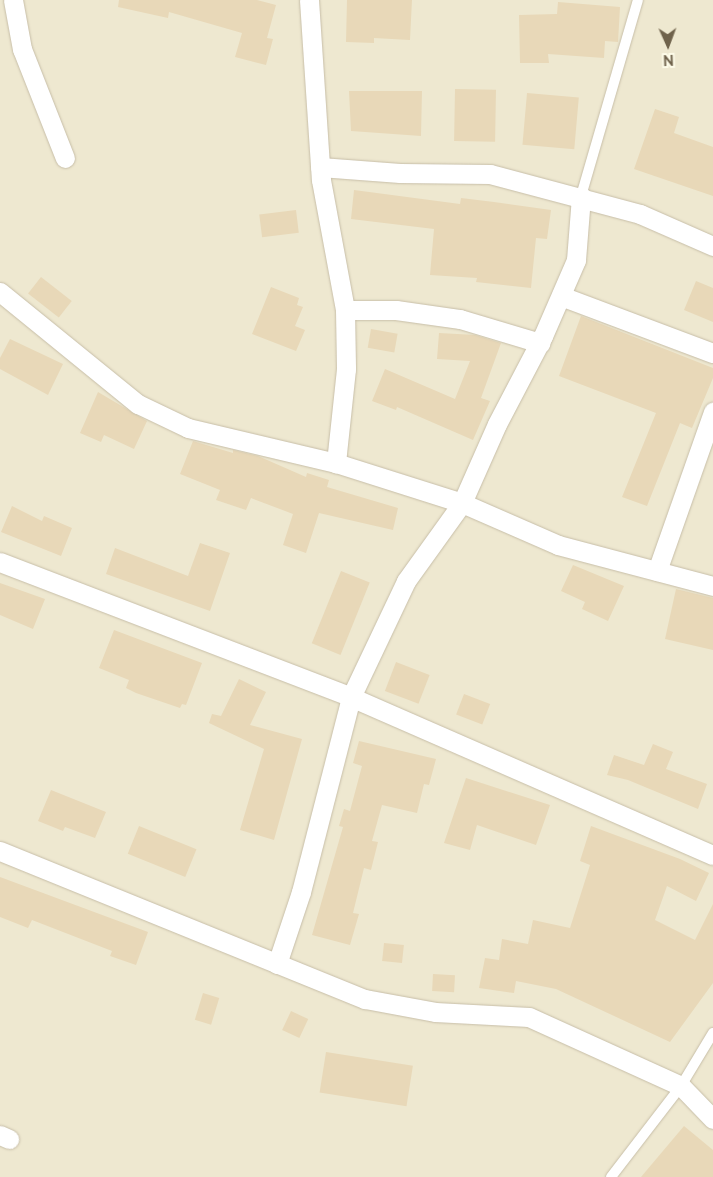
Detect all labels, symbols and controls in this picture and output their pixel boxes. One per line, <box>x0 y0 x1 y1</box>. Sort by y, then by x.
north arrow <box>643 20 693 70</box>
text: N <box>663 52 674 68</box>

